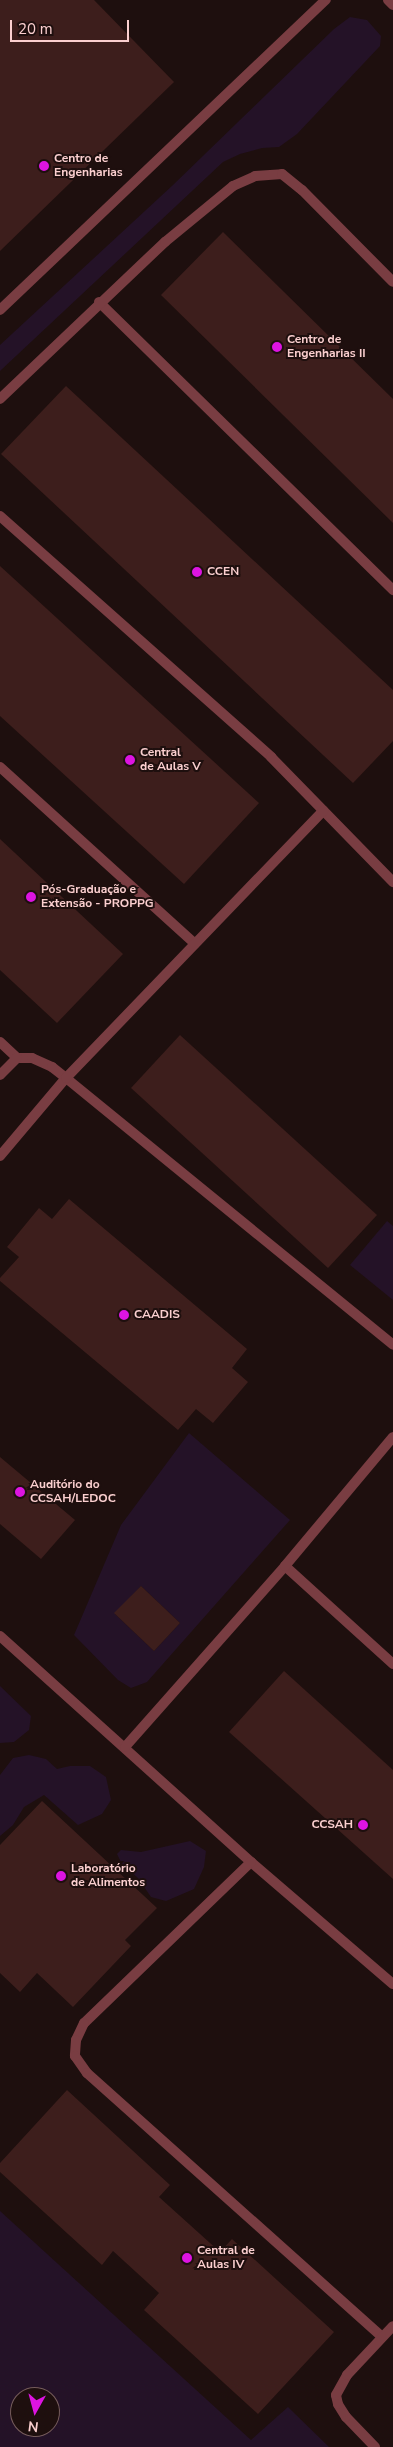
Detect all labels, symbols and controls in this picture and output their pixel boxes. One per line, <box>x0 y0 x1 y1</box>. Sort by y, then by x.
scale bar <box>12 10 131 42</box>
text: 20 m <box>18 19 53 39</box>
place label: Centro de Engenharias <box>54 152 123 180</box>
marker: Centro de Engenharias <box>38 160 50 172</box>
place label: Centro de Engenharias II <box>287 333 366 361</box>
marker: Centro de Engenharias II <box>271 341 283 353</box>
place label: CCEN <box>207 565 239 579</box>
marker: CCEN <box>191 566 203 578</box>
place label: Central de Aulas V <box>140 746 201 774</box>
marker: Central de Aulas V <box>124 754 136 766</box>
place label: Pós-Graduação e Extensão - PROPPG <box>41 883 154 911</box>
marker: Pós-Graduação e Extensão - PROPPG <box>25 891 37 903</box>
place label: CAADIS <box>134 1308 180 1322</box>
marker: CAADIS <box>118 1309 130 1321</box>
place label: Auditório do CCSAH/LEDOC <box>30 1478 116 1506</box>
marker: Auditório do CCSAH/LEDOC <box>14 1486 26 1498</box>
place label: CCSAH <box>311 1818 353 1832</box>
marker: CCSAH <box>357 1819 369 1831</box>
place label: Laboratório de Alimentos <box>71 1862 145 1890</box>
marker: Laboratório de Alimentos <box>55 1870 67 1882</box>
place label: Central de Aulas IV <box>197 2244 255 2272</box>
marker: Central de Aulas IV <box>181 2252 193 2264</box>
north arrow <box>10 2387 60 2437</box>
text: N <box>27 2416 40 2436</box>

